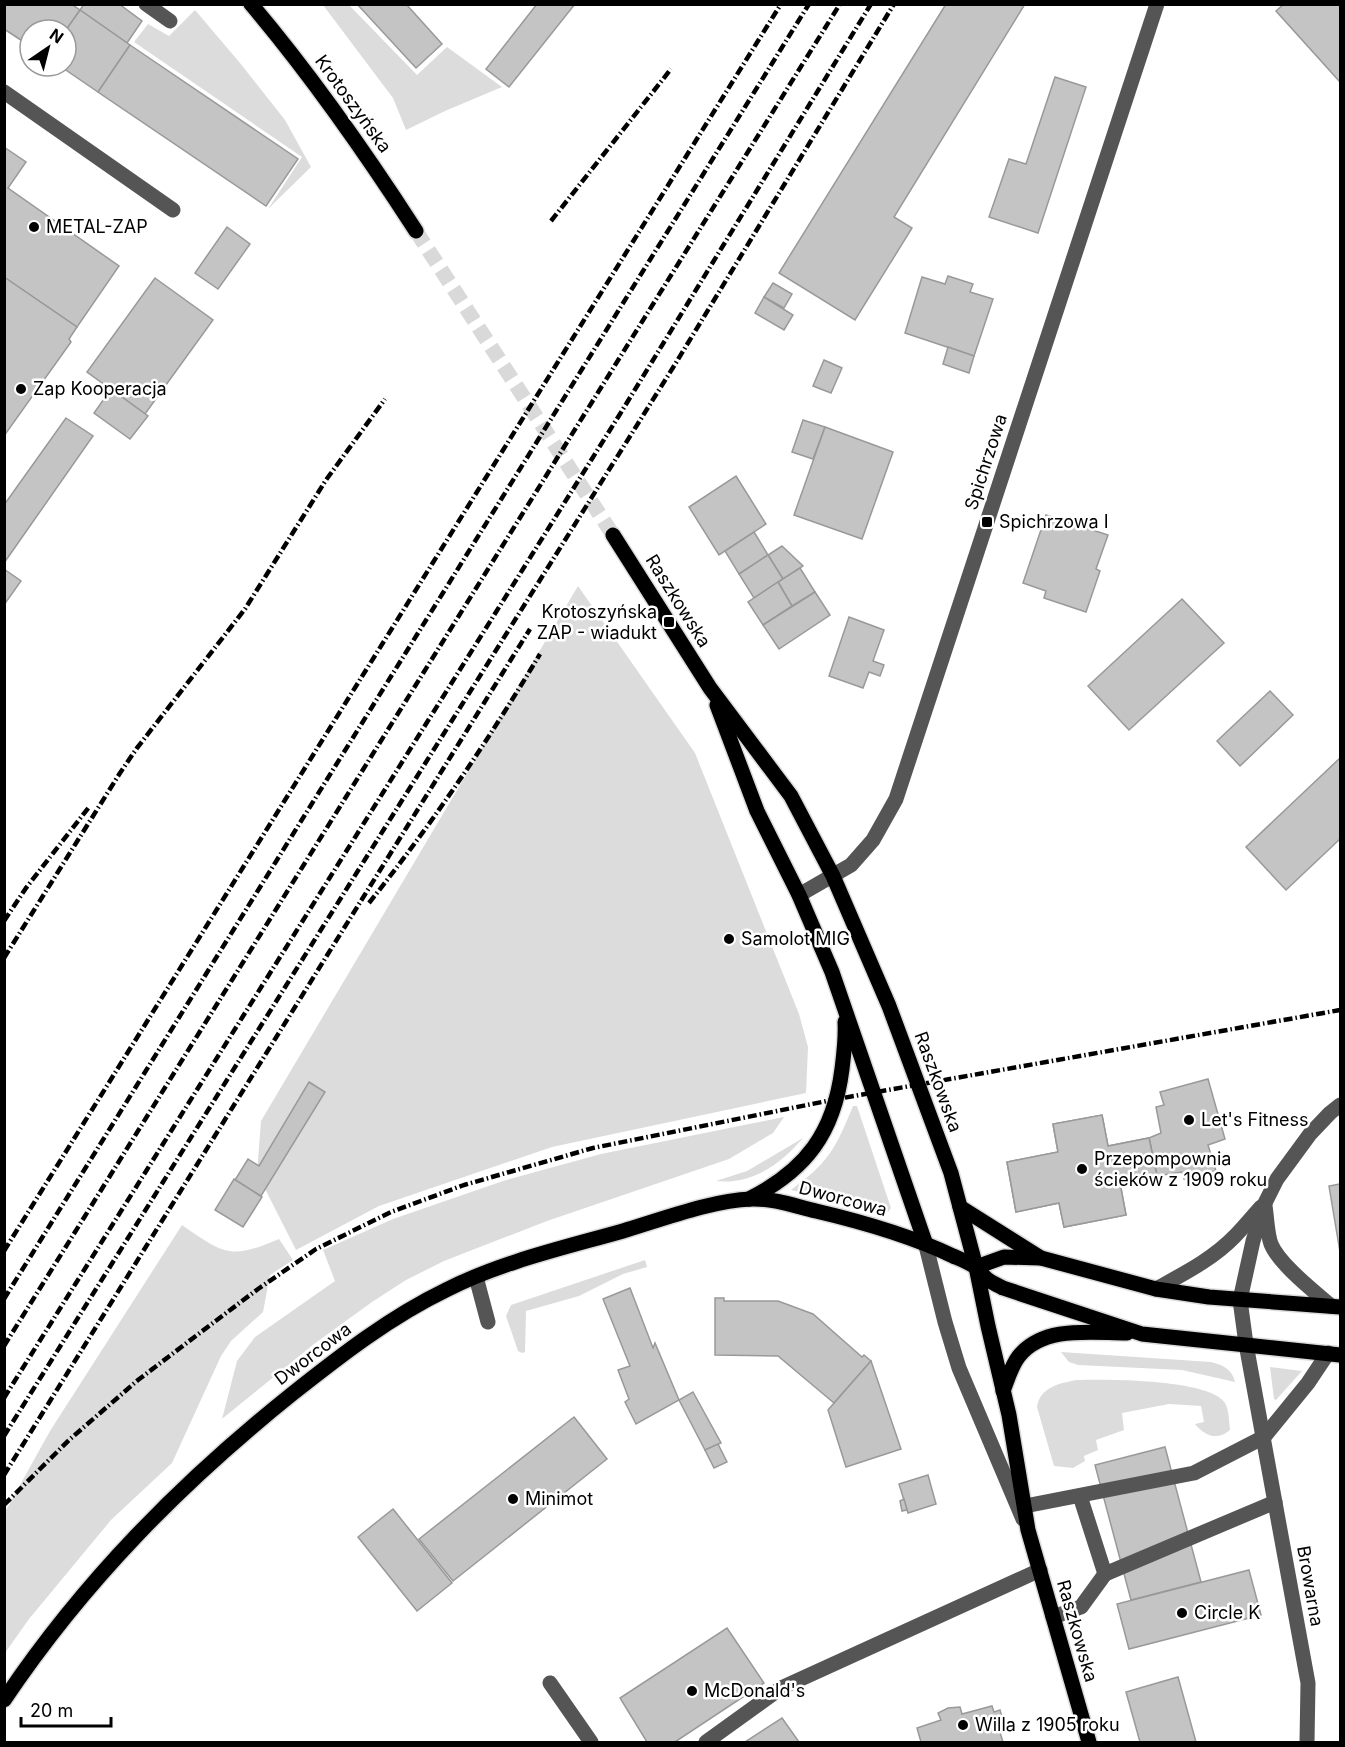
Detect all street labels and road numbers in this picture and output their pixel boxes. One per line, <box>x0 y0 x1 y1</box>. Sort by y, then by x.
street label: Krotoszyńska <box>311 51 396 157</box>
street label: Spichrzowa <box>960 411 1011 512</box>
street label: Raszkowska <box>642 551 715 651</box>
street label: Raszkowska <box>911 1029 966 1135</box>
street label: Dworcowa <box>797 1177 889 1220</box>
street label: Dworcowa <box>270 1318 355 1389</box>
street label: Browarna <box>1293 1544 1328 1628</box>
street label: Raszkowska <box>1053 1577 1102 1684</box>

